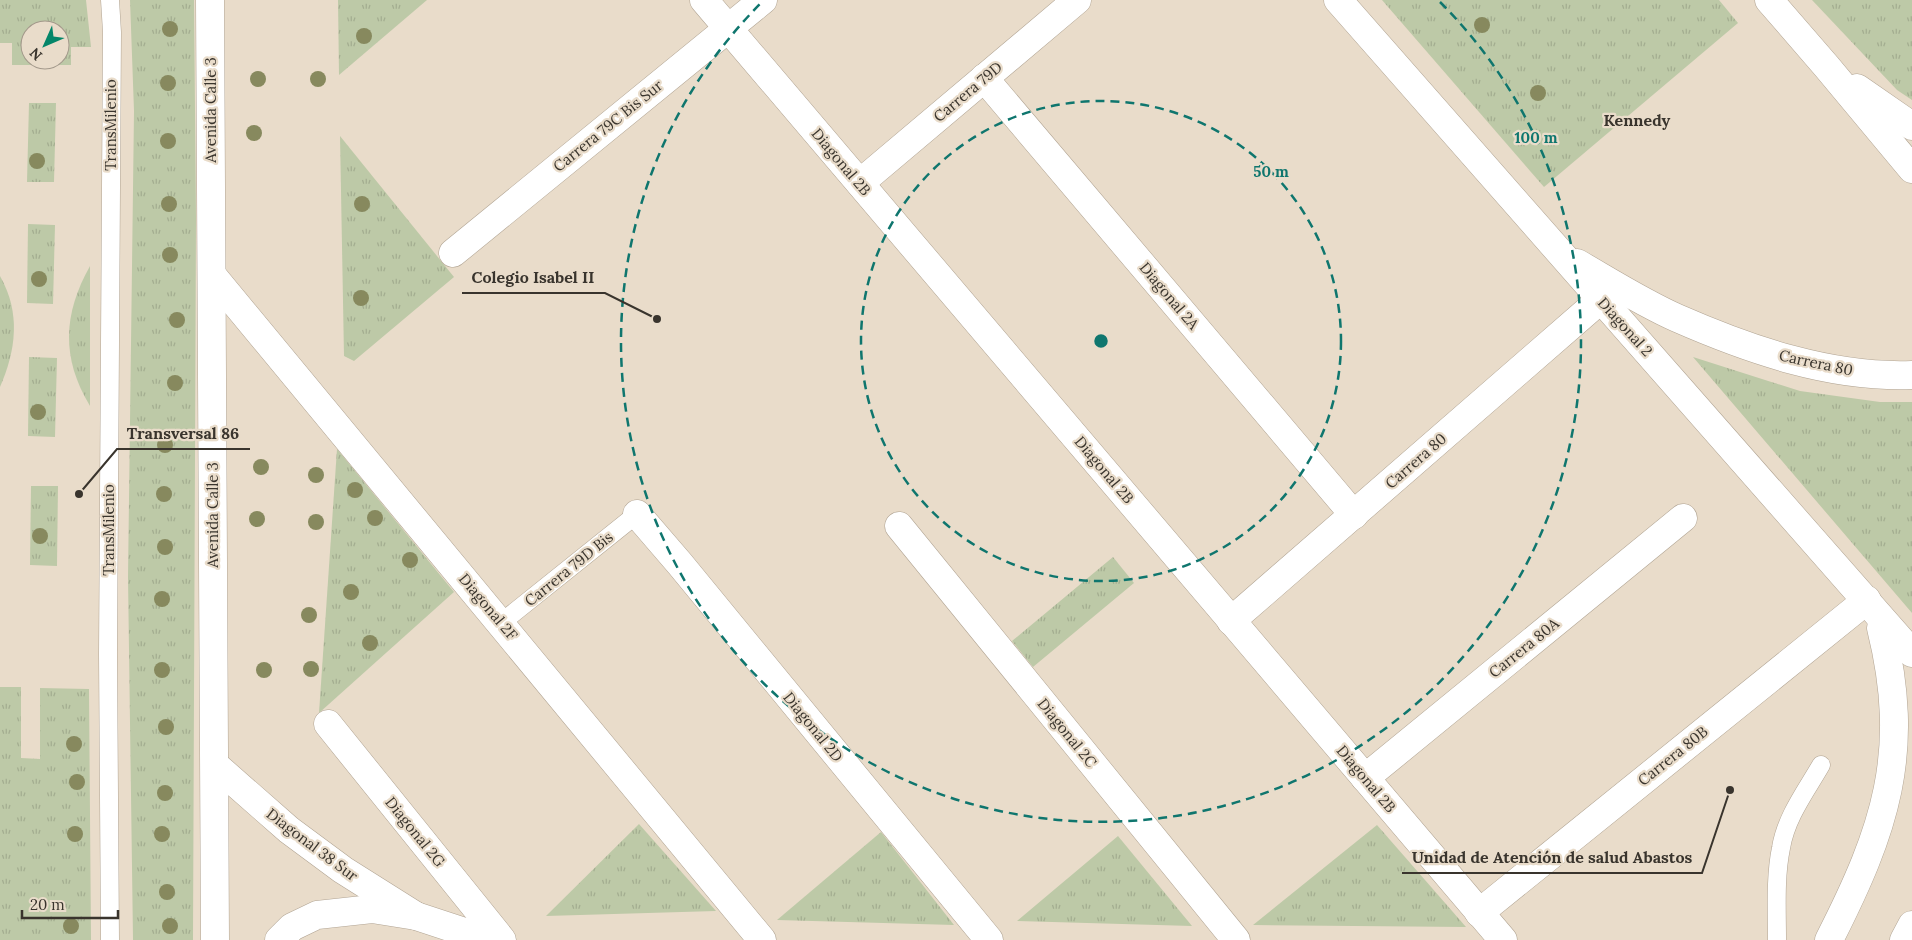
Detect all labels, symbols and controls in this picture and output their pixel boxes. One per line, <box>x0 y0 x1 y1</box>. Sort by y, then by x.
north arrow <box>20 20 70 70</box>
text: N <box>25 44 46 64</box>
street label: Avenida Calle 3 <box>201 57 220 164</box>
street label: Carrera 79D <box>929 57 1006 126</box>
street label: Carrera 79C Bis Sur <box>549 75 667 176</box>
street label: TransMilenio <box>101 79 120 171</box>
district label: Kennedy <box>1604 110 1671 130</box>
street label: Diagonal 2B <box>808 124 875 199</box>
text: 100 m <box>1515 128 1558 147</box>
text: 50 m <box>1253 162 1289 181</box>
street label: Diagonal 2A <box>1136 258 1204 334</box>
callout: Colegio Isabel II <box>462 262 605 293</box>
text: Colegio Isabel II <box>472 267 594 287</box>
street label: Diagonal 2 <box>1594 293 1657 360</box>
centre of rings <box>1092 332 1110 350</box>
street label: Carrera 80 <box>1777 345 1855 380</box>
callout: Transversal 86 <box>117 418 250 449</box>
text: Transversal 86 <box>127 423 239 443</box>
street label: Carrera 80 <box>1381 429 1450 492</box>
street label: Diagonal 2B <box>1071 432 1138 507</box>
street label: Avenida Calle 3 <box>203 462 222 569</box>
street label: TransMilenio <box>99 484 118 576</box>
street label: Carrera 79D Bis <box>521 527 617 610</box>
street label: Diagonal 2F <box>455 569 522 644</box>
street label: Carrera 80A <box>1485 613 1563 682</box>
street label: Diagonal 2D <box>780 688 847 765</box>
street label: Diagonal 2C <box>1034 694 1101 772</box>
street label: Carrera 80B <box>1634 722 1711 790</box>
street label: Diagonal 2B <box>1333 741 1400 816</box>
street label: Diagonal 2G <box>381 793 450 871</box>
street label: Diagonal 38 Sur <box>263 804 362 885</box>
callout: Unidad de Atención de salud Abastos <box>1402 842 1702 873</box>
text: Unidad de Atención de salud Abastos <box>1412 847 1692 867</box>
scale bar <box>22 888 119 920</box>
text: 20 m <box>30 895 65 914</box>

